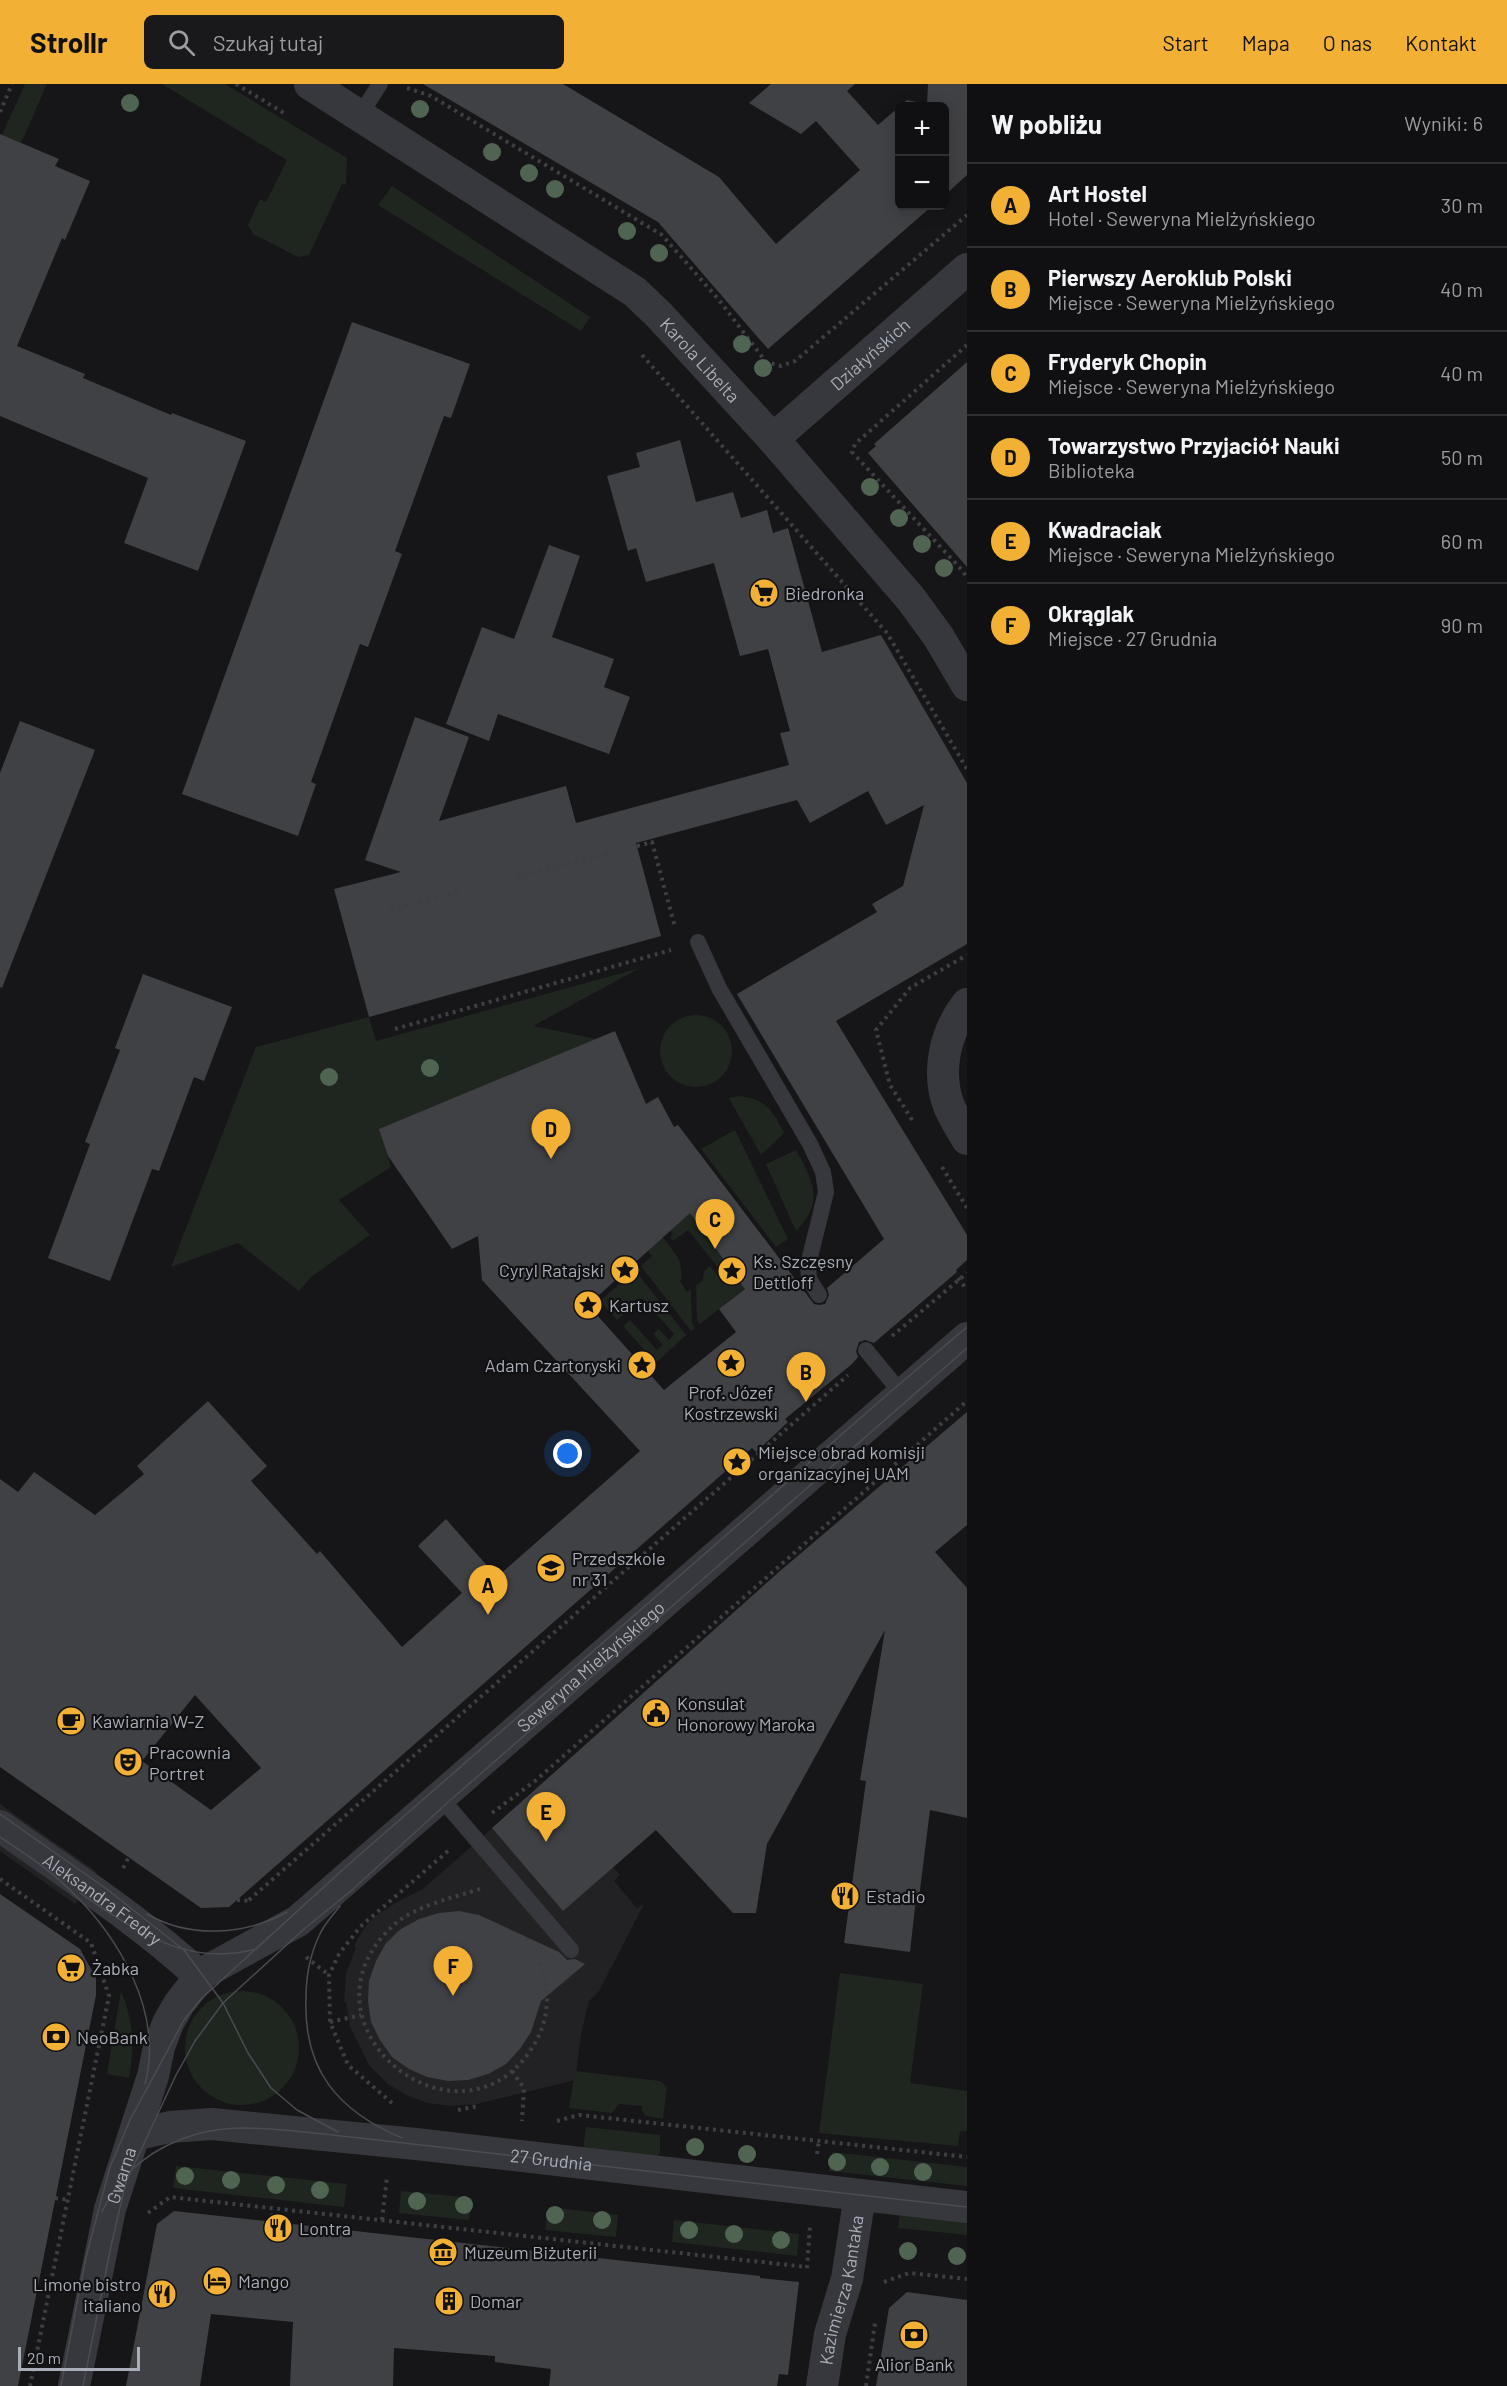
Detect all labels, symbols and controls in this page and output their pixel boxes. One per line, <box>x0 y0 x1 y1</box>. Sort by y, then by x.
search box <box>144 15 564 69</box>
text: Strollr <box>30 25 108 59</box>
icon: search <box>165 26 198 59</box>
text: Szukaj tutaj <box>213 29 323 55</box>
text: Start <box>1162 30 1209 55</box>
text: Mapa <box>1242 30 1290 55</box>
text: O nas <box>1323 30 1372 55</box>
text: Kontakt <box>1405 30 1477 55</box>
map controls <box>895 102 949 210</box>
button: + <box>895 102 949 156</box>
text: W pobliżu <box>991 108 1102 139</box>
text: Wyniki: 6 <box>1404 111 1483 135</box>
button: − <box>895 156 949 210</box>
text: Art Hostel <box>1048 180 1147 206</box>
text: A <box>1004 193 1017 217</box>
text: 30 m <box>1441 193 1483 217</box>
text: Hotel · Seweryna Mielżyńskiego <box>1048 206 1316 230</box>
text: Pierwszy Aeroklub Polski <box>1048 264 1292 290</box>
text: B <box>1004 277 1017 301</box>
text: 40 m <box>1440 277 1483 301</box>
text: Miejsce · Seweryna Mielżyńskiego <box>1048 290 1335 314</box>
street label: Karola Libelta <box>656 313 745 407</box>
street label: Działyńskich <box>826 313 914 395</box>
text: Fryderyk Chopin <box>1048 348 1207 374</box>
text: C <box>1004 361 1017 385</box>
text: 40 m <box>1440 361 1483 385</box>
text: Miejsce · Seweryna Mielżyńskiego <box>1048 374 1335 398</box>
text: Towarzystwo Przyjaciół Nauki <box>1048 432 1340 458</box>
text: D <box>1004 445 1017 469</box>
text: 50 m <box>1441 445 1483 469</box>
text: Biblioteka <box>1048 458 1135 482</box>
text: Kwadraciak <box>1048 516 1162 542</box>
text: E <box>1005 529 1016 553</box>
text: 60 m <box>1441 529 1483 553</box>
text: Miejsce · Seweryna Mielżyńskiego <box>1048 542 1335 566</box>
supermarket icon: Biedronka <box>748 577 780 609</box>
place label: Biedronka <box>785 582 864 604</box>
text: Okrąglak <box>1048 600 1134 626</box>
text: F <box>1005 613 1016 637</box>
text: 90 m <box>1441 613 1483 637</box>
text: Miejsce · 27 Grudnia <box>1048 626 1217 650</box>
pin: D <box>532 1110 570 1159</box>
pin: C <box>696 1200 734 1249</box>
place label: Ks. Szczęsny Dettloff <box>753 1250 853 1293</box>
place icon: Cyryl Ratajski <box>609 1254 641 1286</box>
place icon: Ks. Szczęsny Dettloff <box>716 1255 748 1287</box>
place label: Cyryl Ratajski <box>499 1259 604 1281</box>
place icon: Kartusz <box>572 1289 604 1321</box>
place label: Kartusz <box>609 1294 669 1316</box>
place icon: Prof. Józef Kostrzewski <box>715 1347 747 1379</box>
place icon: Adam Czartoryski <box>626 1349 658 1381</box>
pin: B <box>786 1352 826 1402</box>
place label: Adam Czartoryski <box>485 1354 621 1376</box>
place label: Prof. Józef Kostrzewski <box>684 1381 778 1424</box>
your location <box>553 1439 582 1468</box>
place label: Miejsce obrad komisji organizacyjnej UAM <box>758 1441 925 1484</box>
place icon: Miejsce obrad komisji organizacyjnej UAM <box>721 1446 753 1478</box>
place label: Przedszkole nr 31 <box>572 1547 666 1590</box>
school or university icon: Przedszkole nr 31 <box>535 1552 567 1584</box>
pin: A <box>468 1566 508 1615</box>
street label: Seweryna Mielżyńskiego <box>512 1596 669 1736</box>
place label: Konsulat Honorowy Maroka <box>677 1692 815 1735</box>
public building icon: Konsulat Honorowy Maroka <box>640 1697 672 1729</box>
cafe icon: Kawiarnia W-Z <box>55 1705 87 1737</box>
place label: Kawiarnia W-Z <box>92 1710 204 1732</box>
place label: Pracownia Portret <box>149 1741 231 1784</box>
theatre icon: Pracownia Portret <box>112 1746 144 1778</box>
pin: E <box>526 1792 566 1842</box>
street label: Aleksandra Fredry <box>39 1849 166 1950</box>
restaurant icon: Estadio <box>829 1880 861 1912</box>
place label: Estadio <box>866 1885 926 1907</box>
pin: F <box>434 1946 472 1996</box>
supermarket icon: Żabka <box>55 1952 87 1984</box>
place label: Żabka <box>92 1957 139 1979</box>
bank icon: NeoBank <box>40 2021 72 2053</box>
place label: NeoBank <box>77 2026 148 2048</box>
street label: Gwarna <box>101 2144 140 2207</box>
street label: 27 Grudnia <box>509 2144 593 2175</box>
restaurant icon: Lontra <box>262 2212 294 2244</box>
street label: Kazimierza Kantaka <box>814 2214 868 2366</box>
place label: Lontra <box>299 2217 351 2239</box>
museum icon: Muzeum Biżuterii <box>427 2236 459 2268</box>
place label: Muzeum Biżuterii <box>464 2241 597 2263</box>
hotel icon: Mango <box>201 2265 233 2297</box>
place label: Mango <box>238 2270 289 2292</box>
place label: Limone bistro italiano <box>33 2273 141 2316</box>
restaurant icon: Limone bistro italiano <box>146 2278 178 2310</box>
building icon: Domar <box>433 2285 465 2317</box>
place label: Domar <box>470 2290 522 2312</box>
bank icon: Alior Bank <box>898 2319 930 2351</box>
scale bar <box>18 2344 140 2372</box>
text: 20 m <box>27 2348 61 2367</box>
place label: Alior Bank <box>875 2353 953 2375</box>

